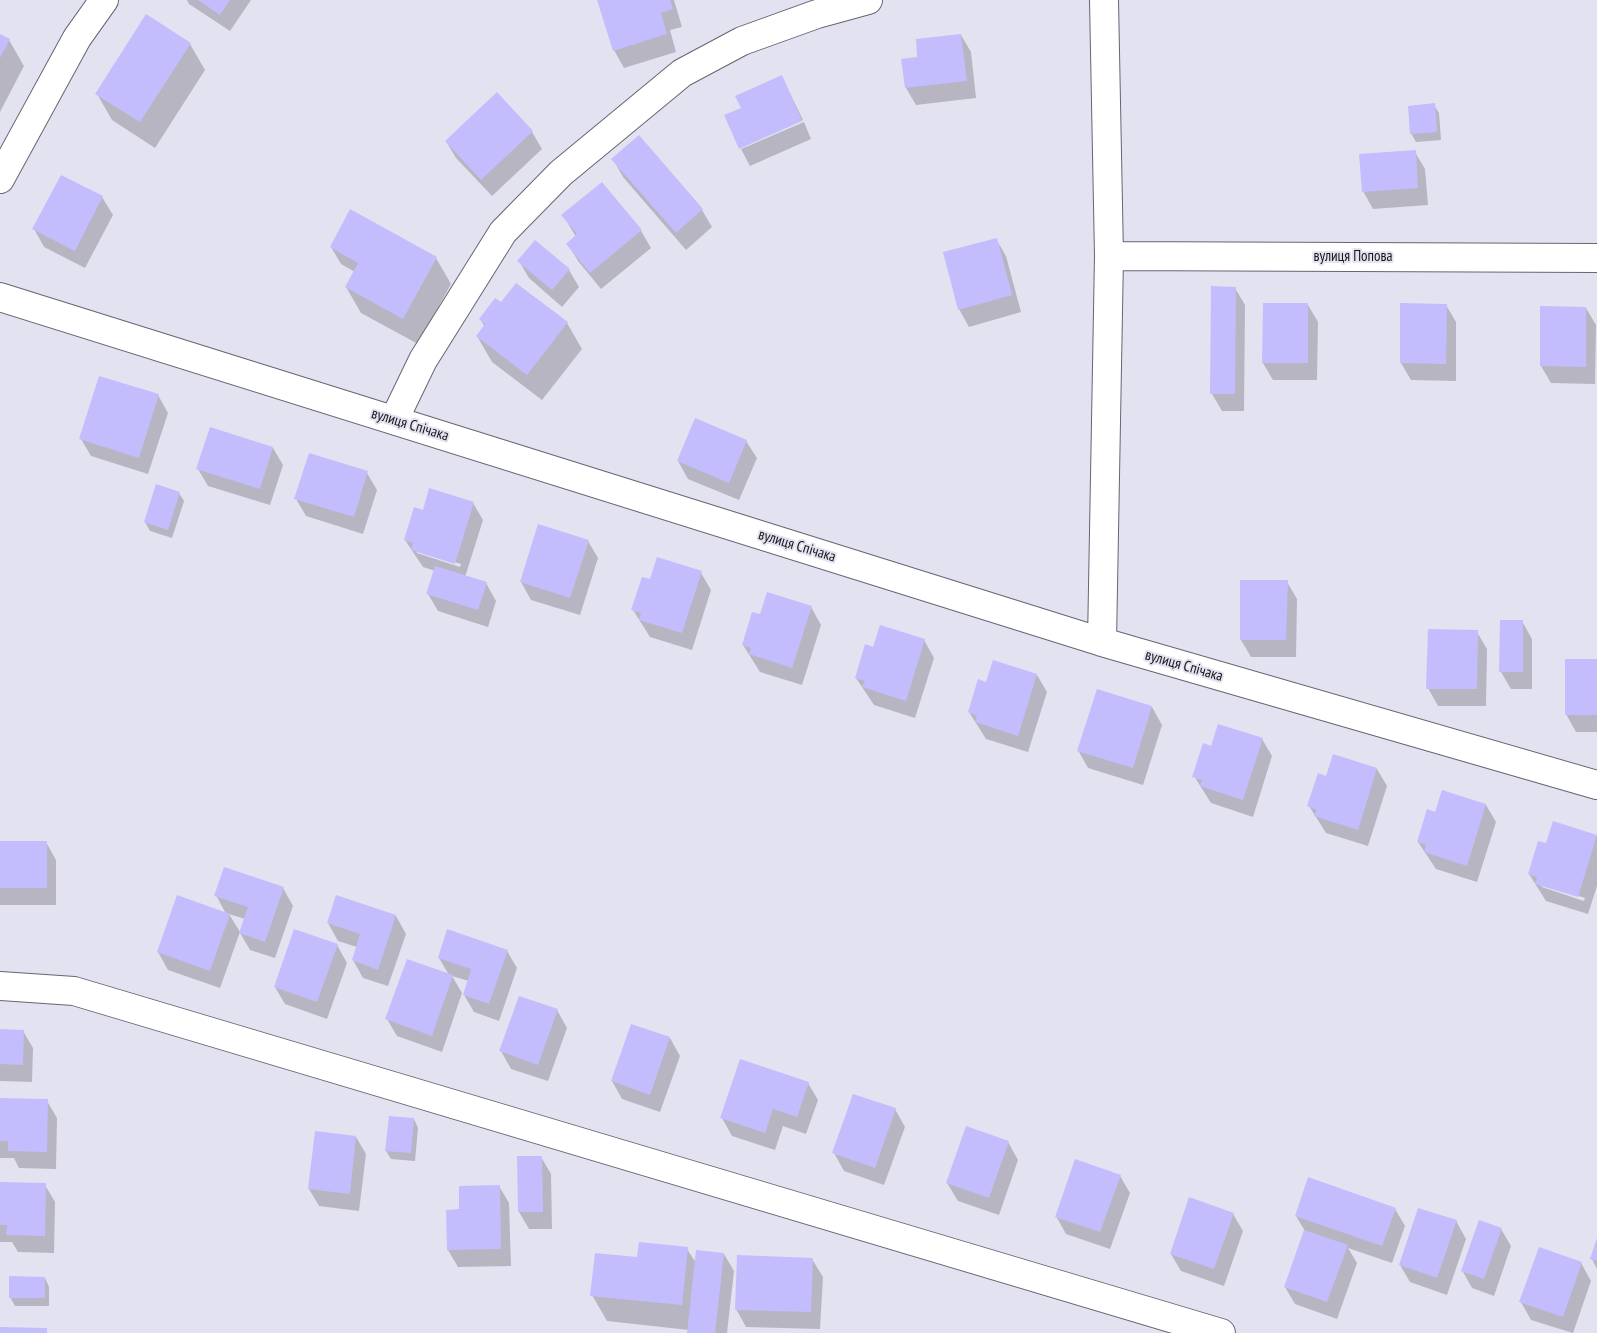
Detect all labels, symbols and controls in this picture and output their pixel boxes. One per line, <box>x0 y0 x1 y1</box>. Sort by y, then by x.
street label: вулиця Попова <box>1313 248 1393 266</box>
street label: вулиця Спічака <box>369 405 451 445</box>
street label: вулиця Спічака <box>756 526 838 566</box>
street label: вулиця Спічака <box>1143 646 1225 686</box>

